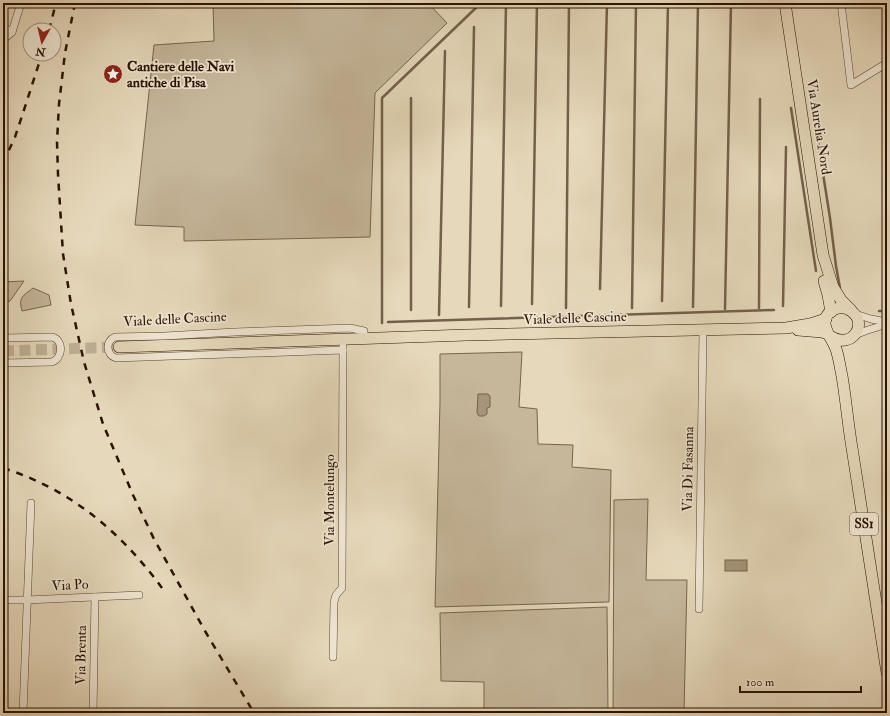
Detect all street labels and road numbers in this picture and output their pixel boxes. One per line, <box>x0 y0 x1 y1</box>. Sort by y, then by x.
street label: Via Aurelia Nord <box>803 78 835 176</box>
street label: Viale delle Cascine <box>123 308 227 330</box>
street label: Viale delle Cascine <box>523 308 627 328</box>
street label: Via Di Fasanna <box>679 426 697 512</box>
street label: Via Montelungo <box>321 454 338 546</box>
road number: SS1 <box>850 513 878 535</box>
street label: Via Po <box>51 576 89 594</box>
street label: Via Brenta <box>72 625 90 685</box>

